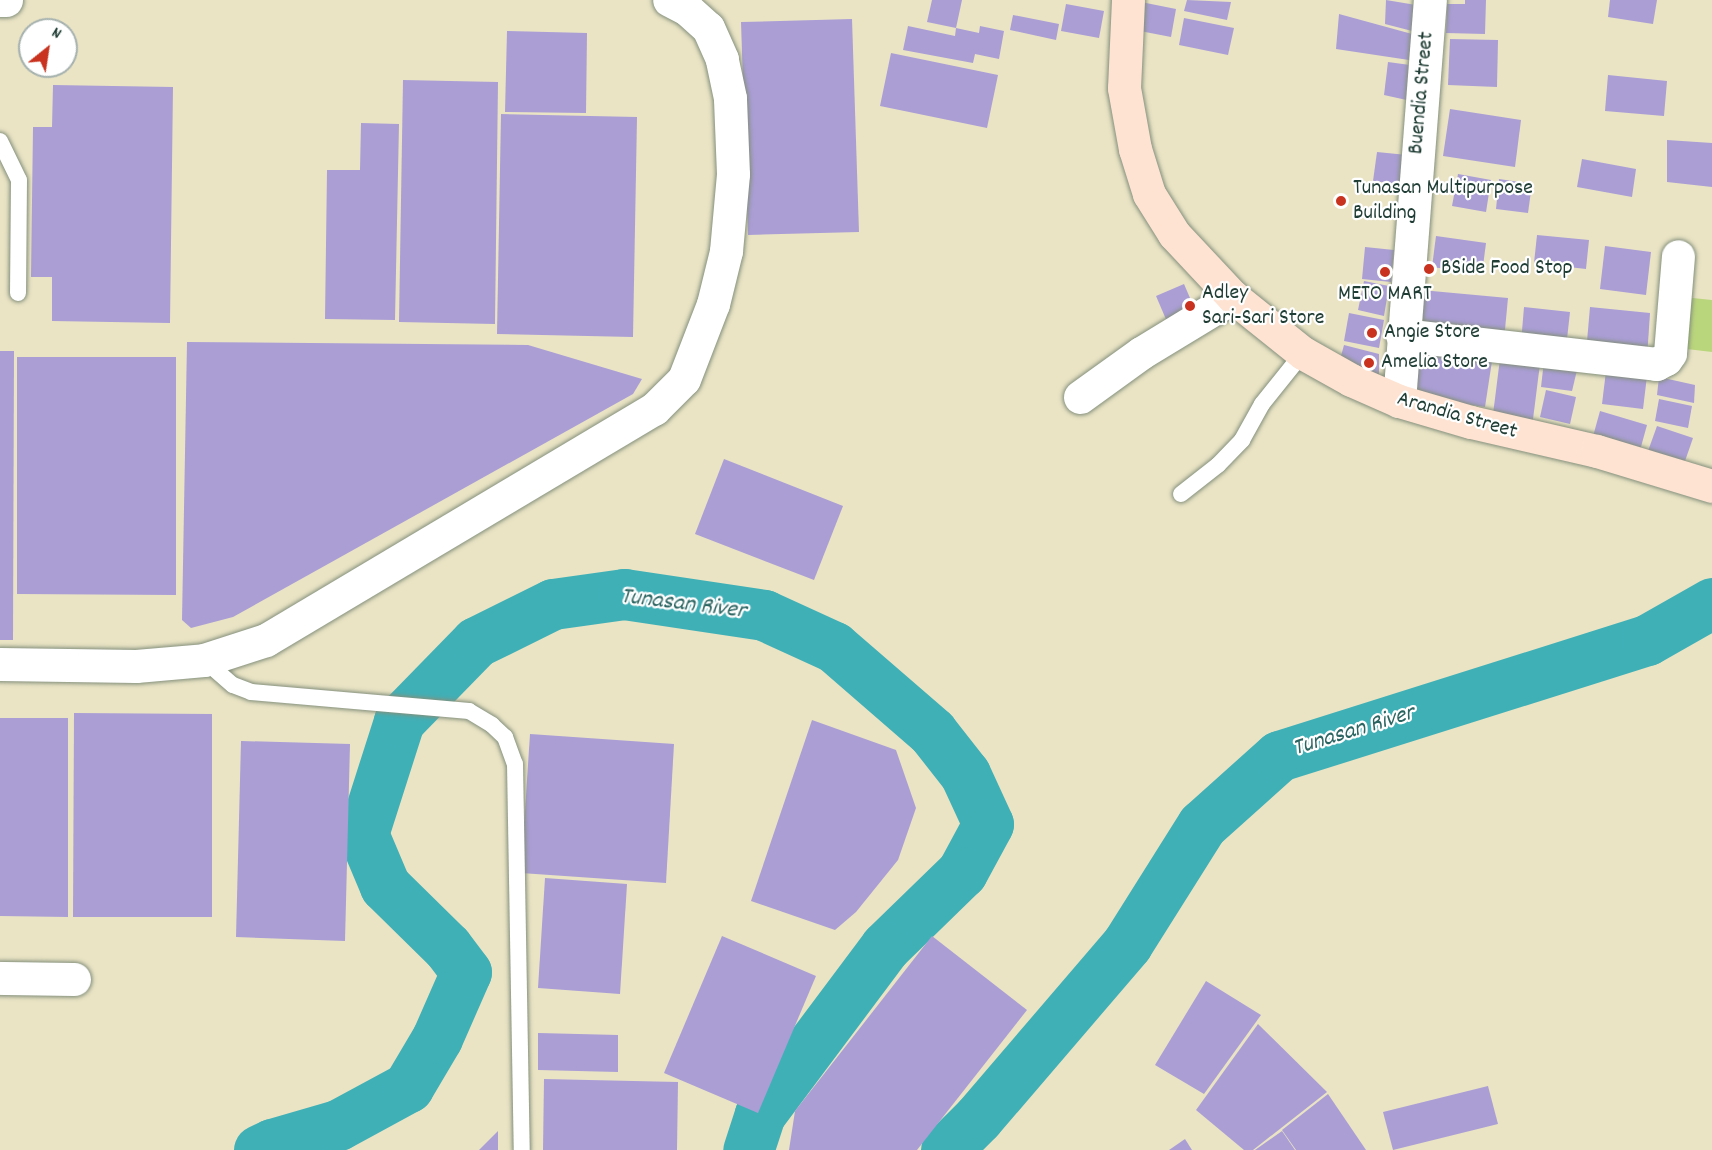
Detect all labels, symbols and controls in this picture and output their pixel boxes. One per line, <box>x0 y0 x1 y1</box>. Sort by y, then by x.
north arrow <box>18 18 78 78</box>
text: N <box>47 22 65 46</box>
street label: Buendia Street <box>1403 31 1441 155</box>
place label: Tunasan Multipurpose Building <box>1353 175 1533 226</box>
marker: Tunasan Multipurpose Building <box>1334 194 1348 208</box>
place label: BSide Food Stop <box>1441 256 1573 282</box>
marker: BSide Food Stop <box>1422 262 1436 276</box>
marker: METO MART <box>1378 265 1392 279</box>
place label: Adley Sari-Sari Store <box>1202 280 1324 332</box>
place label: METO MART <box>1338 282 1432 308</box>
marker: Adley Sari-Sari Store <box>1183 299 1197 313</box>
place label: Angie Store <box>1384 320 1480 346</box>
marker: Angie Store <box>1365 326 1379 340</box>
place label: Amelia Store <box>1381 350 1488 376</box>
marker: Amelia Store <box>1362 356 1376 370</box>
street label: Arandia Street <box>1394 386 1520 446</box>
water label: Tunasan River <box>619 583 747 627</box>
water label: Tunasan River <box>1290 700 1418 764</box>

